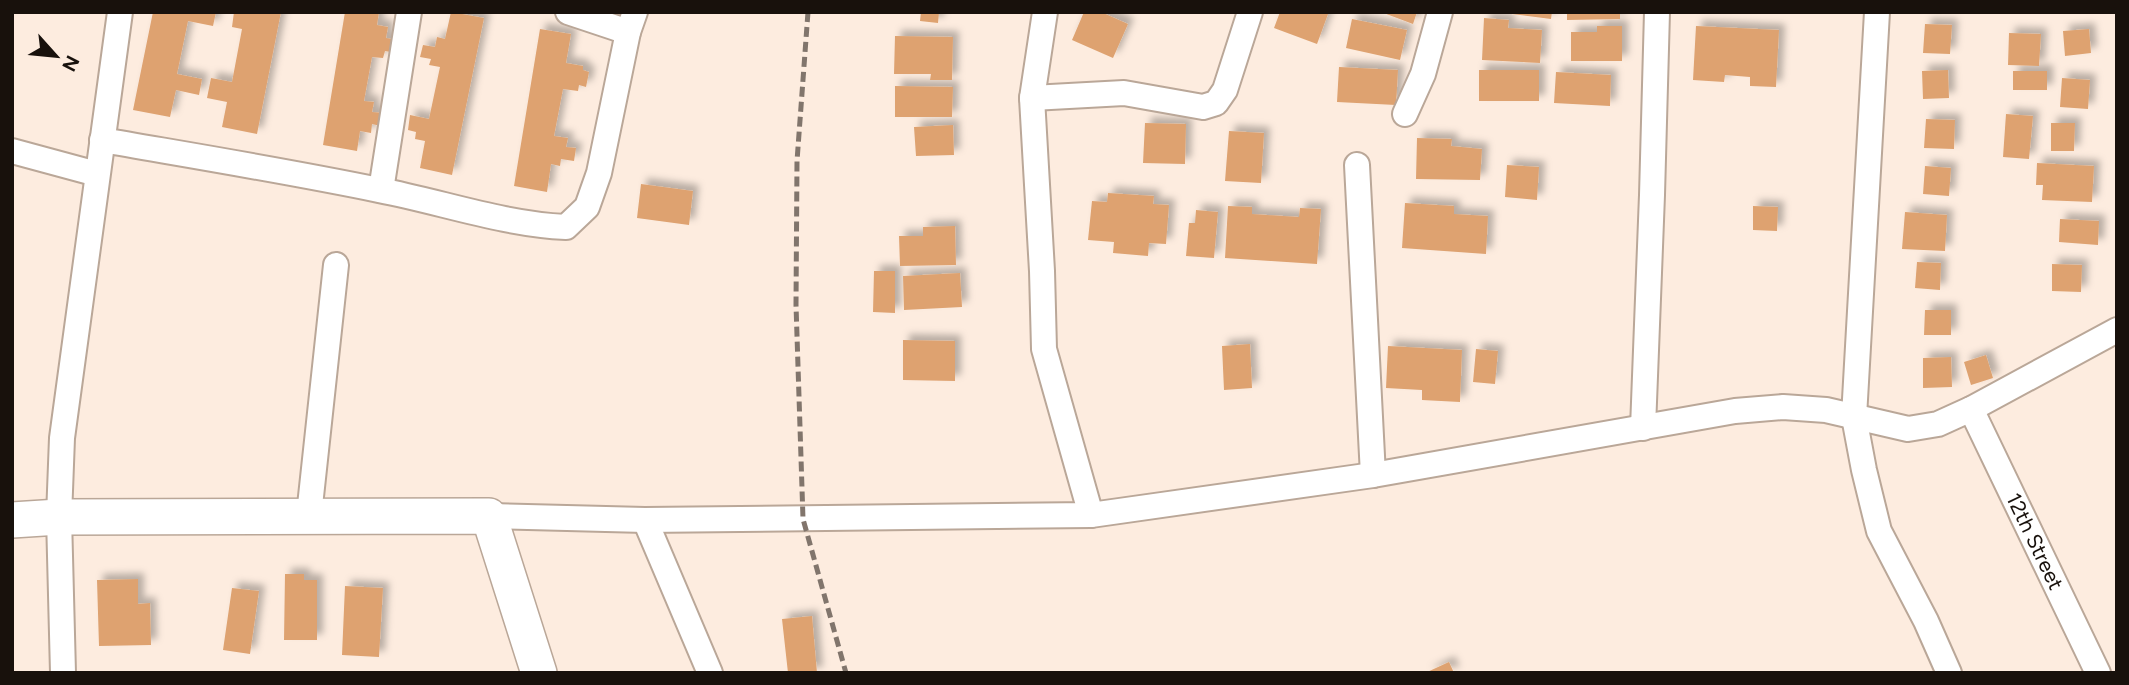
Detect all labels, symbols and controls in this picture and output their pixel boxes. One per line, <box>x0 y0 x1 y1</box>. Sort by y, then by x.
north arrow <box>21 21 91 91</box>
text: N <box>57 52 84 75</box>
street label: 12th Street <box>2001 489 2069 594</box>

